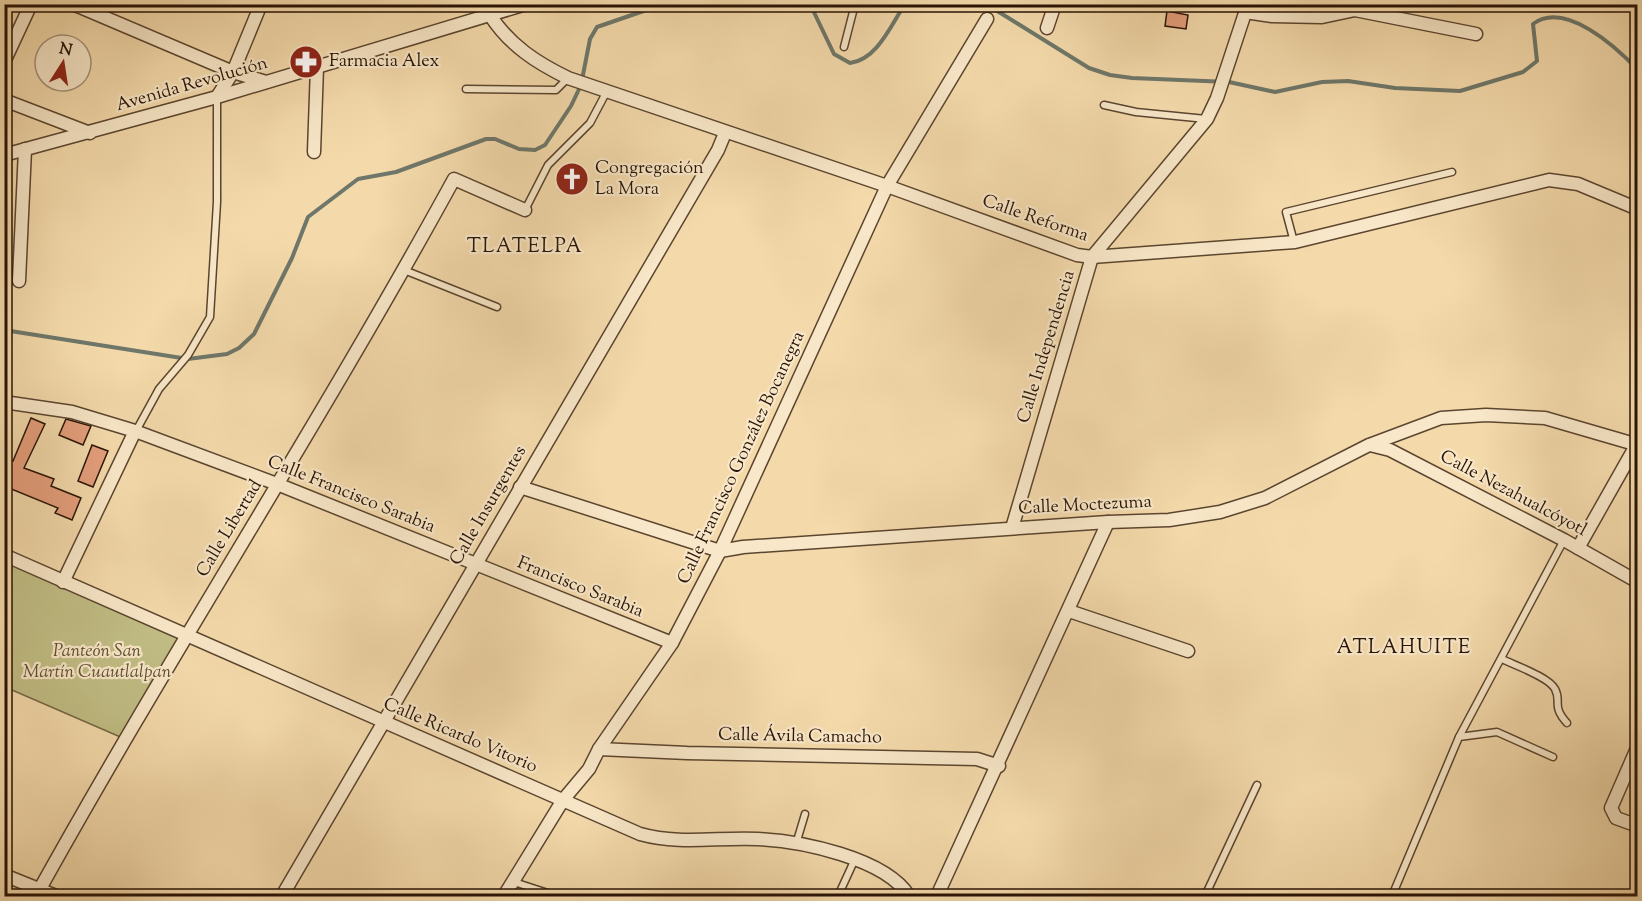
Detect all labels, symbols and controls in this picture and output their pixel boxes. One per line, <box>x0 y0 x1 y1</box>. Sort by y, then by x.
north arrow <box>33 33 93 93</box>
text: N <box>57 38 74 63</box>
pharmacy icon: Farmacia Alex <box>288 44 324 80</box>
place label: Farmacia Alex <box>329 49 439 75</box>
street label: Avenida Revolución <box>113 51 271 119</box>
place label: Congregación La Mora <box>595 156 704 203</box>
church icon: Congregación La Mora <box>554 161 590 197</box>
street label: Calle Reforma <box>978 189 1092 249</box>
district label: TLATELPA <box>467 233 583 262</box>
street label: Calle Independencia <box>1011 267 1083 427</box>
street label: Calle Francisco González Bocanegra <box>672 327 812 589</box>
street label: Calle Insurgentes <box>444 441 534 571</box>
street label: Calle Nezahualcóyotl <box>1435 444 1591 544</box>
street label: Calle Francisco Sarabia <box>263 449 439 541</box>
street label: Calle Libertad <box>191 475 269 583</box>
street label: Calle Moctezuma <box>1018 490 1152 522</box>
street label: Francisco Sarabia <box>513 551 647 625</box>
district label: ATLAHUITE <box>1336 634 1472 663</box>
park label: Panteón San Martín Cuautlalpan <box>23 639 172 686</box>
street label: Calle Ricardo Vitorio <box>379 692 541 780</box>
street label: Calle Ávila Camacho <box>718 723 882 751</box>

